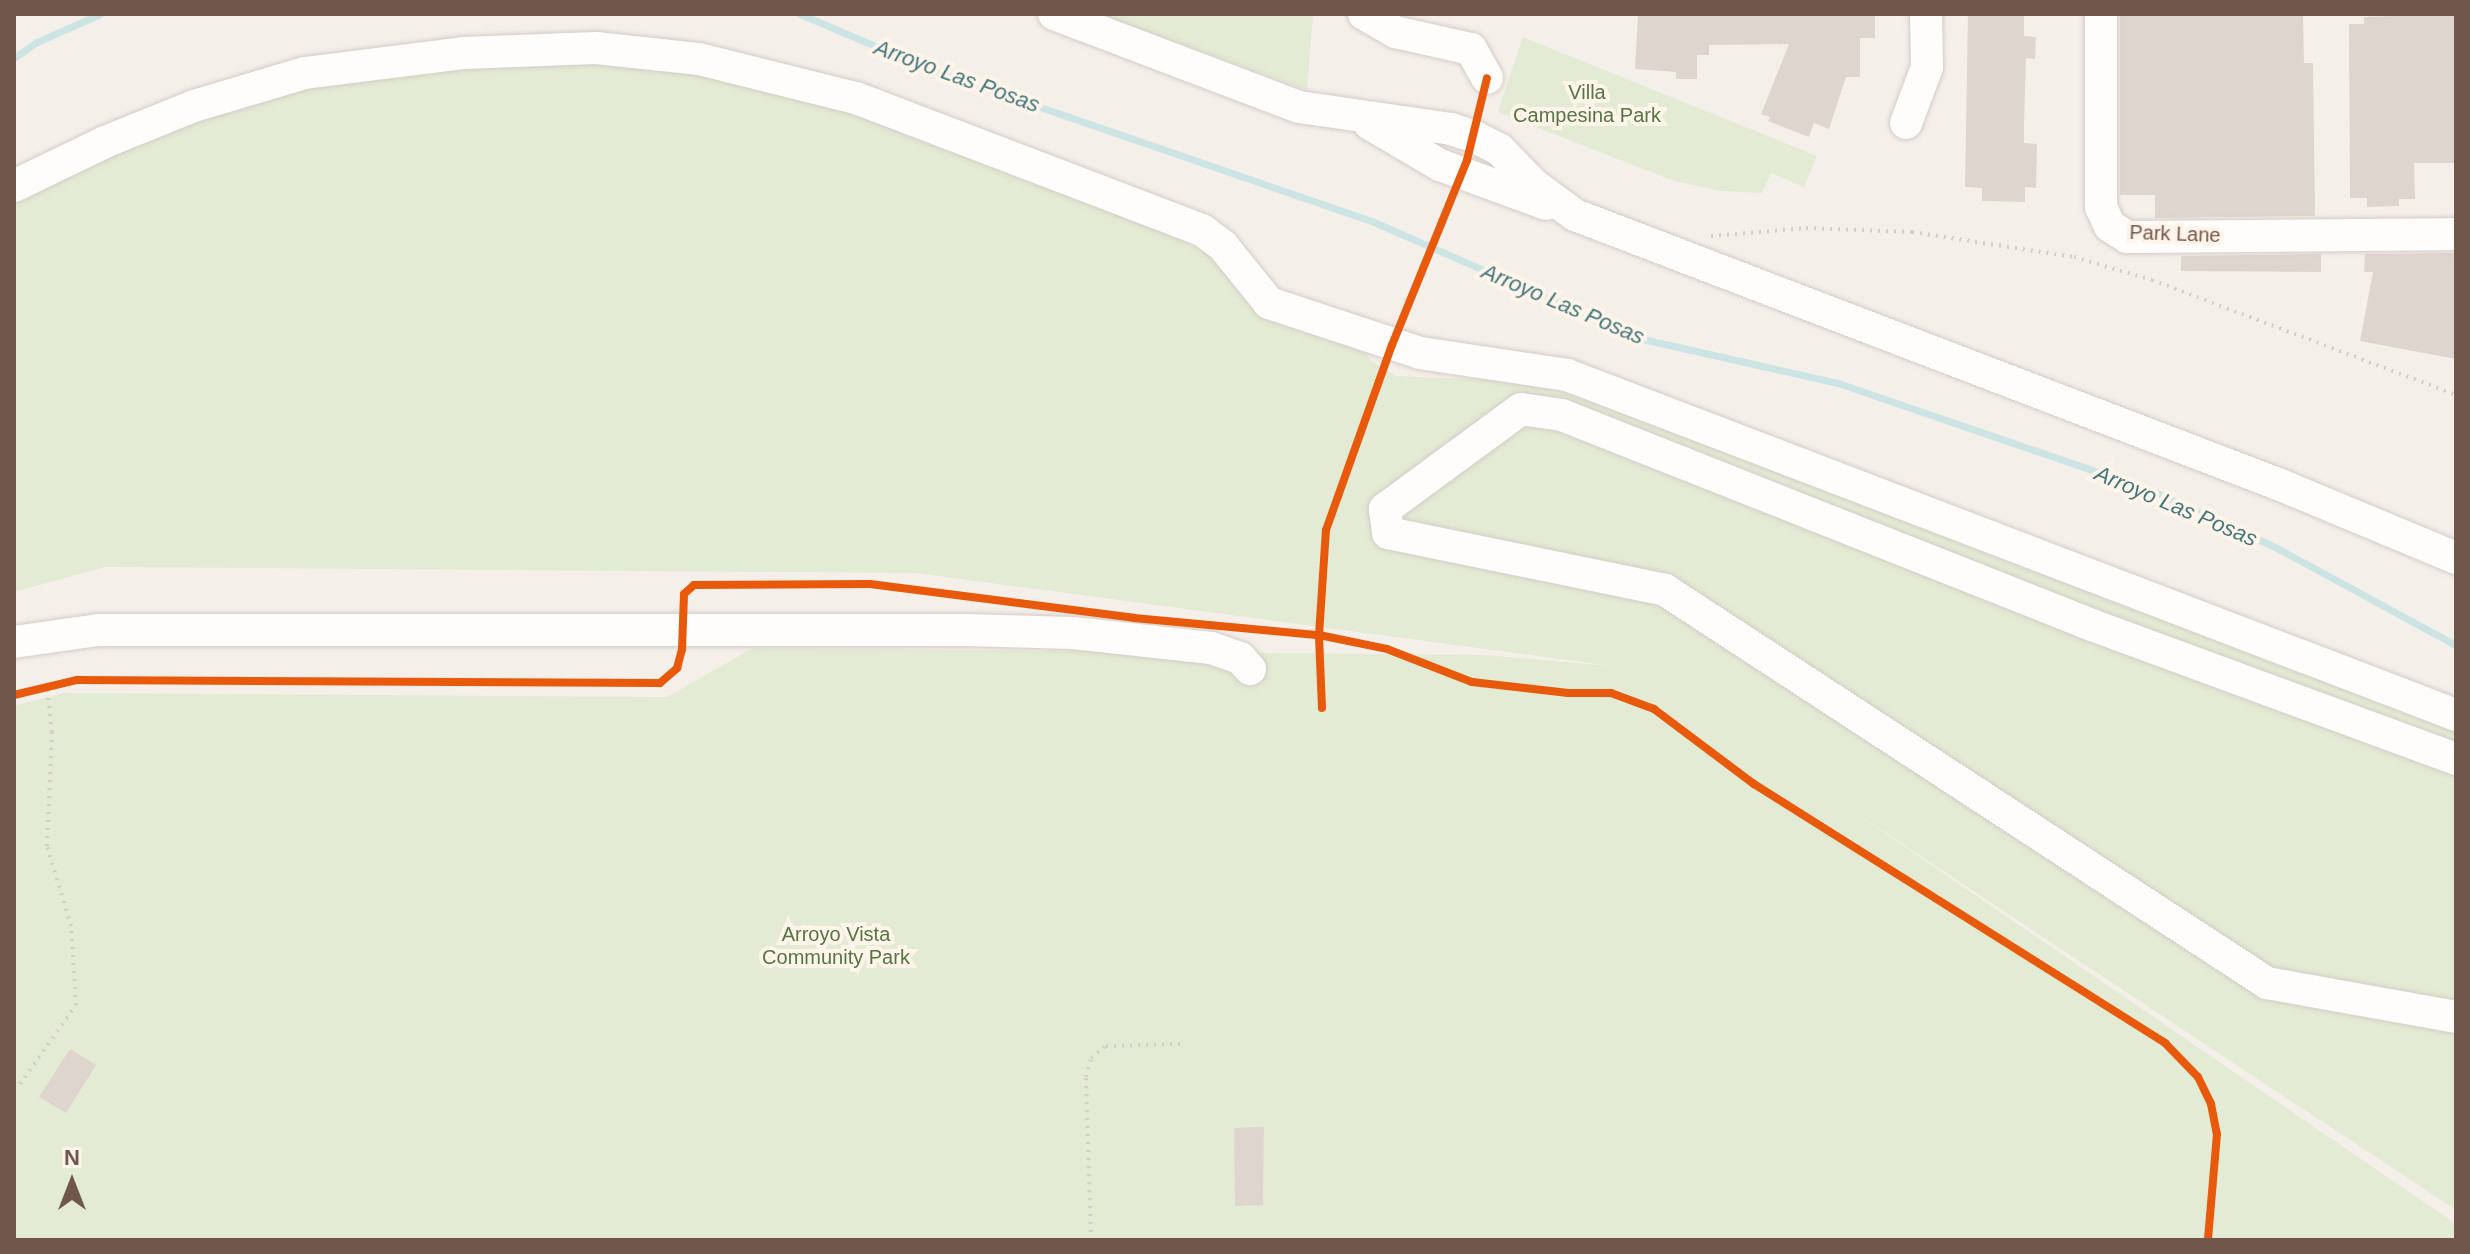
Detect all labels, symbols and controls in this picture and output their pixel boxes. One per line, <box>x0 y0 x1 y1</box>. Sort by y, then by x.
water label: Arroyo Las Posas <box>871 34 1043 118</box>
park label: Villa Campesina Park <box>1513 81 1661 128</box>
street label: Park Lane <box>2129 220 2221 248</box>
water label: Arroyo Las Posas <box>1478 258 1648 350</box>
water label: Arroyo Las Posas <box>2091 460 2261 552</box>
park label: Arroyo Vista Community Park <box>762 922 910 969</box>
north arrow <box>32 1142 112 1222</box>
text: N <box>64 1145 80 1170</box>

